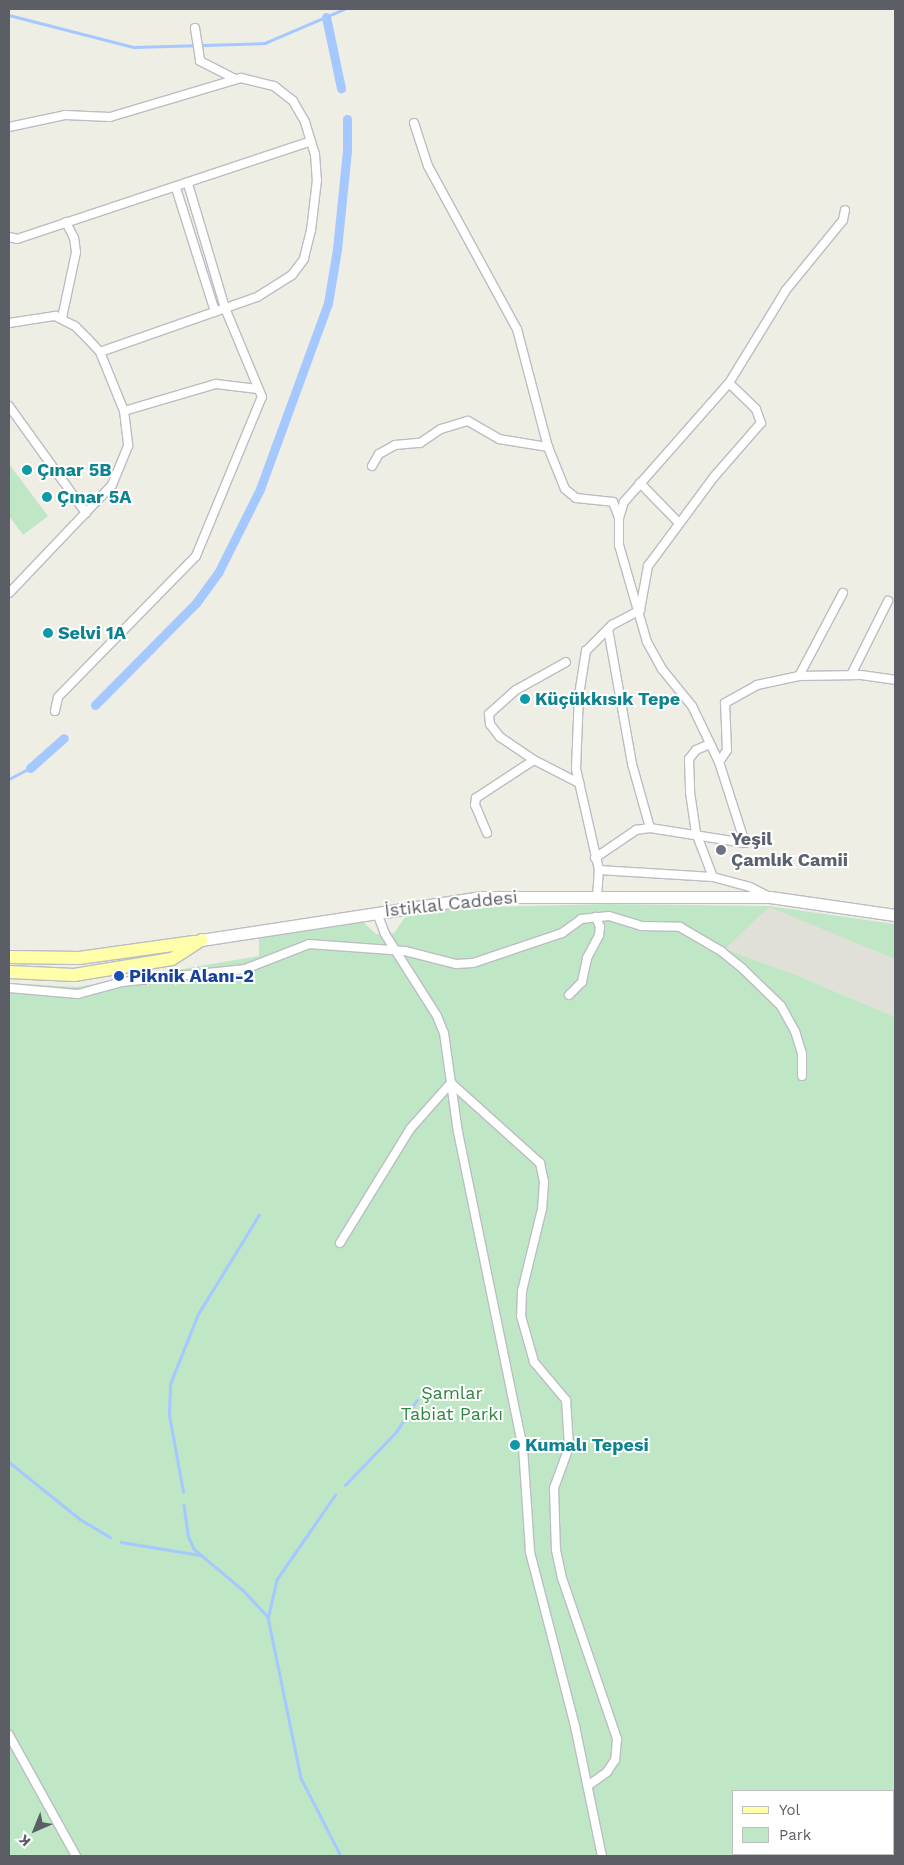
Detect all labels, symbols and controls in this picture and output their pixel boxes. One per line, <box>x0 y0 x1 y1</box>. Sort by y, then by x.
place label: Çınar 5B <box>37 459 112 481</box>
marker: Çınar 5B <box>21 464 33 476</box>
place label: Çınar 5A <box>57 486 132 508</box>
marker: Çınar 5A <box>41 491 53 503</box>
place label: Selvi 1A <box>58 622 126 644</box>
marker: Selvi 1A <box>42 627 54 639</box>
place label: Küçükkısık Tepe <box>535 688 681 710</box>
marker: Küçükkısık Tepe <box>519 693 531 705</box>
place label: Yeşil Çamlık Camii <box>731 829 848 872</box>
marker: Yeşil Çamlık Camii <box>715 844 727 856</box>
street label: İstiklal Caddesi <box>383 886 519 922</box>
place label: Piknik Alanı-2 <box>129 965 255 987</box>
marker: Piknik Alanı-2 <box>113 970 125 982</box>
park label: Şamlar Tabiat Parkı <box>401 1383 503 1426</box>
place label: Kumalı Tepesi <box>525 1434 649 1456</box>
marker: Kumalı Tepesi <box>509 1439 521 1451</box>
legend <box>732 1790 894 1855</box>
text: Yol <box>779 1801 800 1819</box>
north arrow <box>10 1805 60 1855</box>
text: Park <box>779 1826 811 1844</box>
text: K <box>16 1832 34 1850</box>

